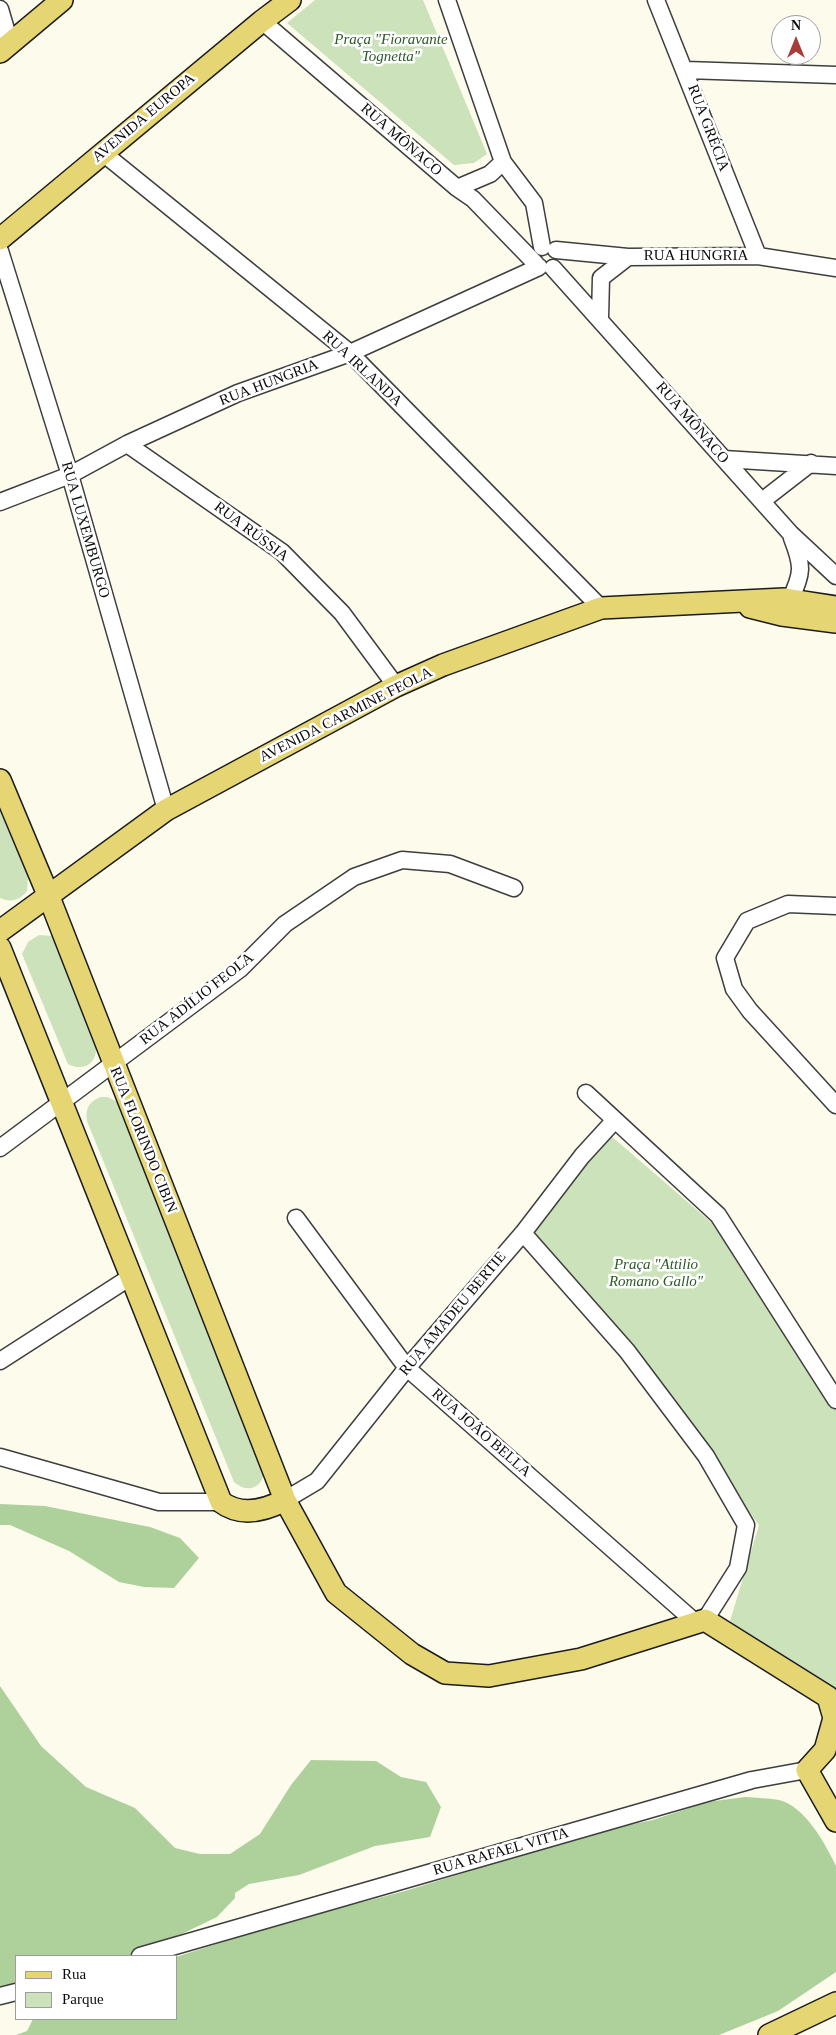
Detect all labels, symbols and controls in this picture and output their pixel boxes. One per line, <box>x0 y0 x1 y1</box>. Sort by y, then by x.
north arrow <box>771 15 821 65</box>
text: N <box>791 18 801 33</box>
park label: Praça "Fioravante Tognetta" <box>334 31 448 66</box>
street label: AVENIDA EUROPA <box>89 70 199 166</box>
street label: RUA GRÉCIA <box>683 82 733 174</box>
street label: RUA MÔNACO <box>357 100 445 180</box>
street label: RUA HUNGRIA <box>644 247 748 265</box>
street label: RUA IRLANDA <box>318 327 406 411</box>
street label: RUA HUNGRIA <box>217 356 321 410</box>
street label: RUA MÔNACO <box>652 379 732 467</box>
street label: RUA LUXEMBURGO <box>57 460 113 600</box>
street label: RUA RÚSSIA <box>210 498 292 566</box>
street label: AVENIDA CARMINE FEOLA <box>257 664 435 766</box>
street label: RUA ADÍLIO FEOLA <box>137 949 257 1049</box>
street label: RUA FLORINDO CIBIN <box>105 1064 181 1216</box>
street label: RUA AMADEU BERTIE <box>396 1248 510 1380</box>
park label: Praça "Attilio Romano Gallo" <box>609 1256 703 1291</box>
street label: RUA JOÃO BELLA <box>428 1385 534 1481</box>
street label: RUA RAFAEL VITTA <box>431 1824 571 1880</box>
legend <box>15 1955 178 2020</box>
text: Rua <box>62 1966 86 1982</box>
text: Parque <box>62 1991 104 2007</box>

